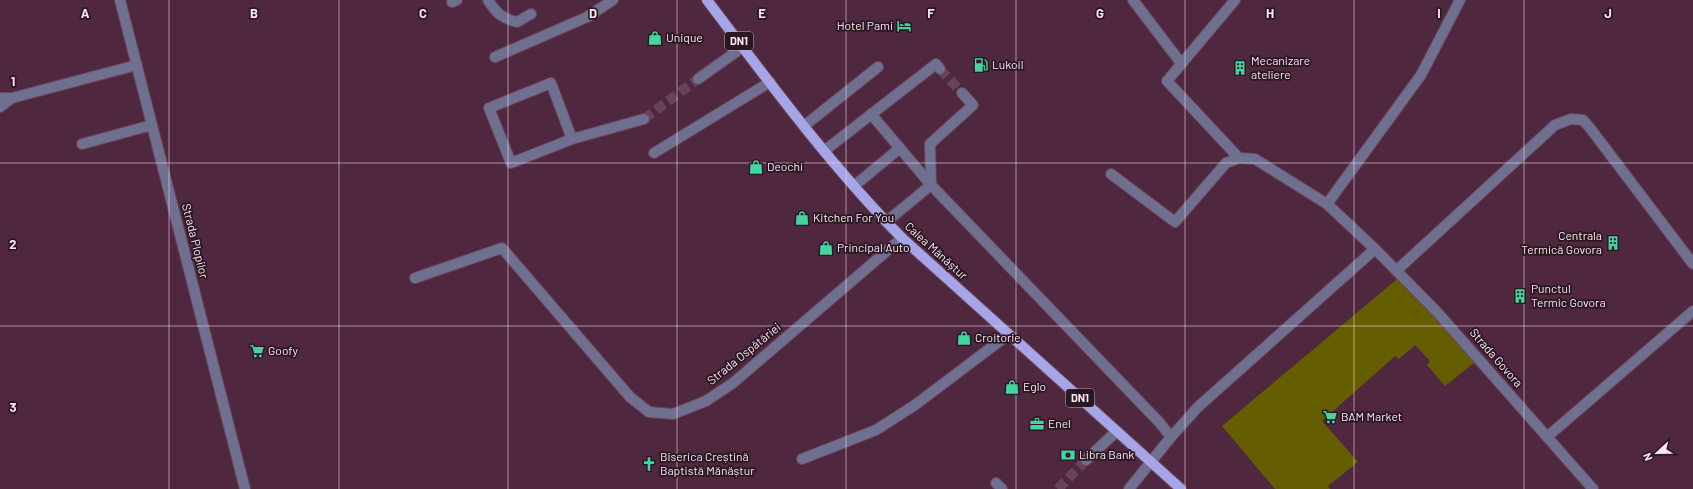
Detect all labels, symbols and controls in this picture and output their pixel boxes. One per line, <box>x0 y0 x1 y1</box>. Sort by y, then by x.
text: A <box>81 5 90 21</box>
text: B <box>250 5 258 21</box>
text: C <box>419 5 427 21</box>
text: D <box>589 5 597 21</box>
text: E <box>758 5 766 21</box>
text: F <box>927 5 935 21</box>
text: G <box>1096 5 1104 21</box>
text: H <box>1266 5 1274 21</box>
text: I <box>1437 5 1441 21</box>
text: J <box>1604 5 1612 21</box>
place label: Hotel Pami <box>837 18 893 32</box>
hotel icon: Hotel Pami <box>896 18 912 34</box>
shop icon: Unique <box>647 30 663 46</box>
place label: Unique <box>666 30 703 44</box>
road number: DN1 <box>725 32 753 50</box>
place label: Mecanizare ateliere <box>1251 53 1310 81</box>
fuel station icon: Lukoil <box>973 57 989 73</box>
place label: Lukoil <box>992 57 1023 71</box>
building icon: Mecanizare ateliere <box>1232 60 1248 76</box>
text: 1 <box>11 73 15 89</box>
shop icon: Deochi <box>748 159 764 175</box>
place label: Deochi <box>767 159 803 173</box>
street label: Strada Plopilor <box>180 202 212 280</box>
shop icon: Kitchen For You <box>794 210 810 226</box>
place label: Kitchen For You <box>813 210 894 224</box>
street label: Calea Mănăștur <box>903 219 971 282</box>
place label: Centrala Termică Govora <box>1521 228 1602 256</box>
building icon: Centrala Termică Govora <box>1605 235 1621 251</box>
text: 2 <box>9 236 17 252</box>
shop icon: Principal Auto <box>818 240 834 256</box>
place label: Principal Auto <box>837 240 910 254</box>
place label: Punctul Termic Govora <box>1531 281 1606 309</box>
building icon: Punctul Termic Govora <box>1512 288 1528 304</box>
street label: Strada Ospătăriei <box>704 319 783 387</box>
street label: Strada Govora <box>1467 325 1526 390</box>
shop icon: Croitorie <box>956 330 972 346</box>
place label: Croitorie <box>975 330 1021 344</box>
supermarket icon: Goofy <box>249 343 265 359</box>
place label: Goofy <box>268 343 299 357</box>
shop icon: Eglo <box>1004 379 1020 395</box>
place label: Eglo <box>1023 379 1046 393</box>
road number: DN1 <box>1066 389 1094 407</box>
text: 3 <box>9 399 17 415</box>
supermarket icon: BAM Market <box>1322 409 1338 425</box>
place label: BAM Market <box>1341 409 1402 423</box>
office icon: Enel <box>1029 416 1045 432</box>
place label: Enel <box>1048 416 1071 430</box>
north arrow <box>1637 433 1677 473</box>
bank icon: Libra Bank <box>1060 447 1076 463</box>
place label: Libra Bank <box>1079 447 1134 461</box>
place label: Biserica Creștină Baptistă Mănăștur <box>660 449 755 477</box>
text: N <box>1640 451 1655 463</box>
church icon: Biserica Creștină Baptistă Mănăștur <box>641 456 657 472</box>

